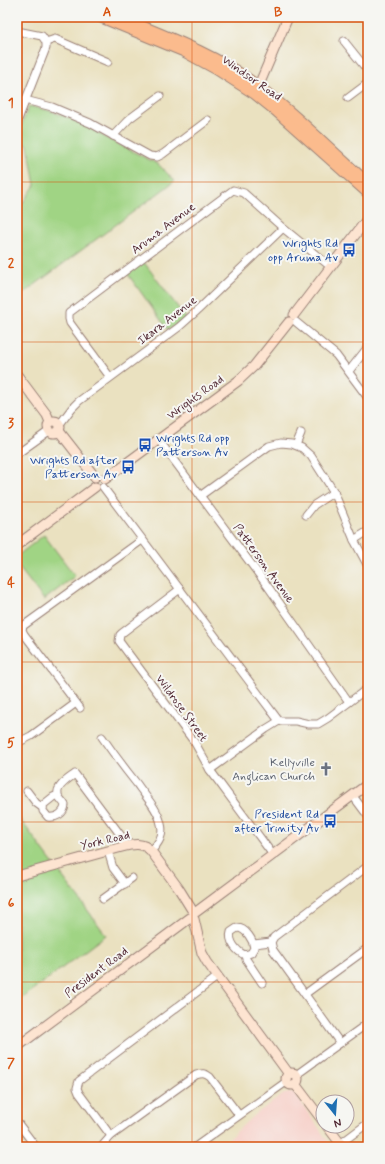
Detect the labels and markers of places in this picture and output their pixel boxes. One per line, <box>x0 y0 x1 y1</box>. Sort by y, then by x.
place label: Wrights Rd opp Aruma Av <box>268 236 338 266</box>
bus stop icon: Wrights Rd opp Aruma Av <box>341 242 357 258</box>
place label: Wrights Rd opp Patterson Av <box>156 431 230 461</box>
bus stop icon: Wrights Rd opp Patterson Av <box>137 437 153 453</box>
place label: Wrights Rd after Patterson Av <box>30 453 117 483</box>
bus stop icon: Wrights Rd after Patterson Av <box>120 459 136 475</box>
place label: Kellyville Anglican Church <box>232 755 315 786</box>
church icon: Kellyville Anglican Church <box>318 761 334 777</box>
place label: President Rd after Trinity Av <box>234 807 319 837</box>
bus stop icon: President Rd after Trinity Av <box>322 813 338 829</box>

